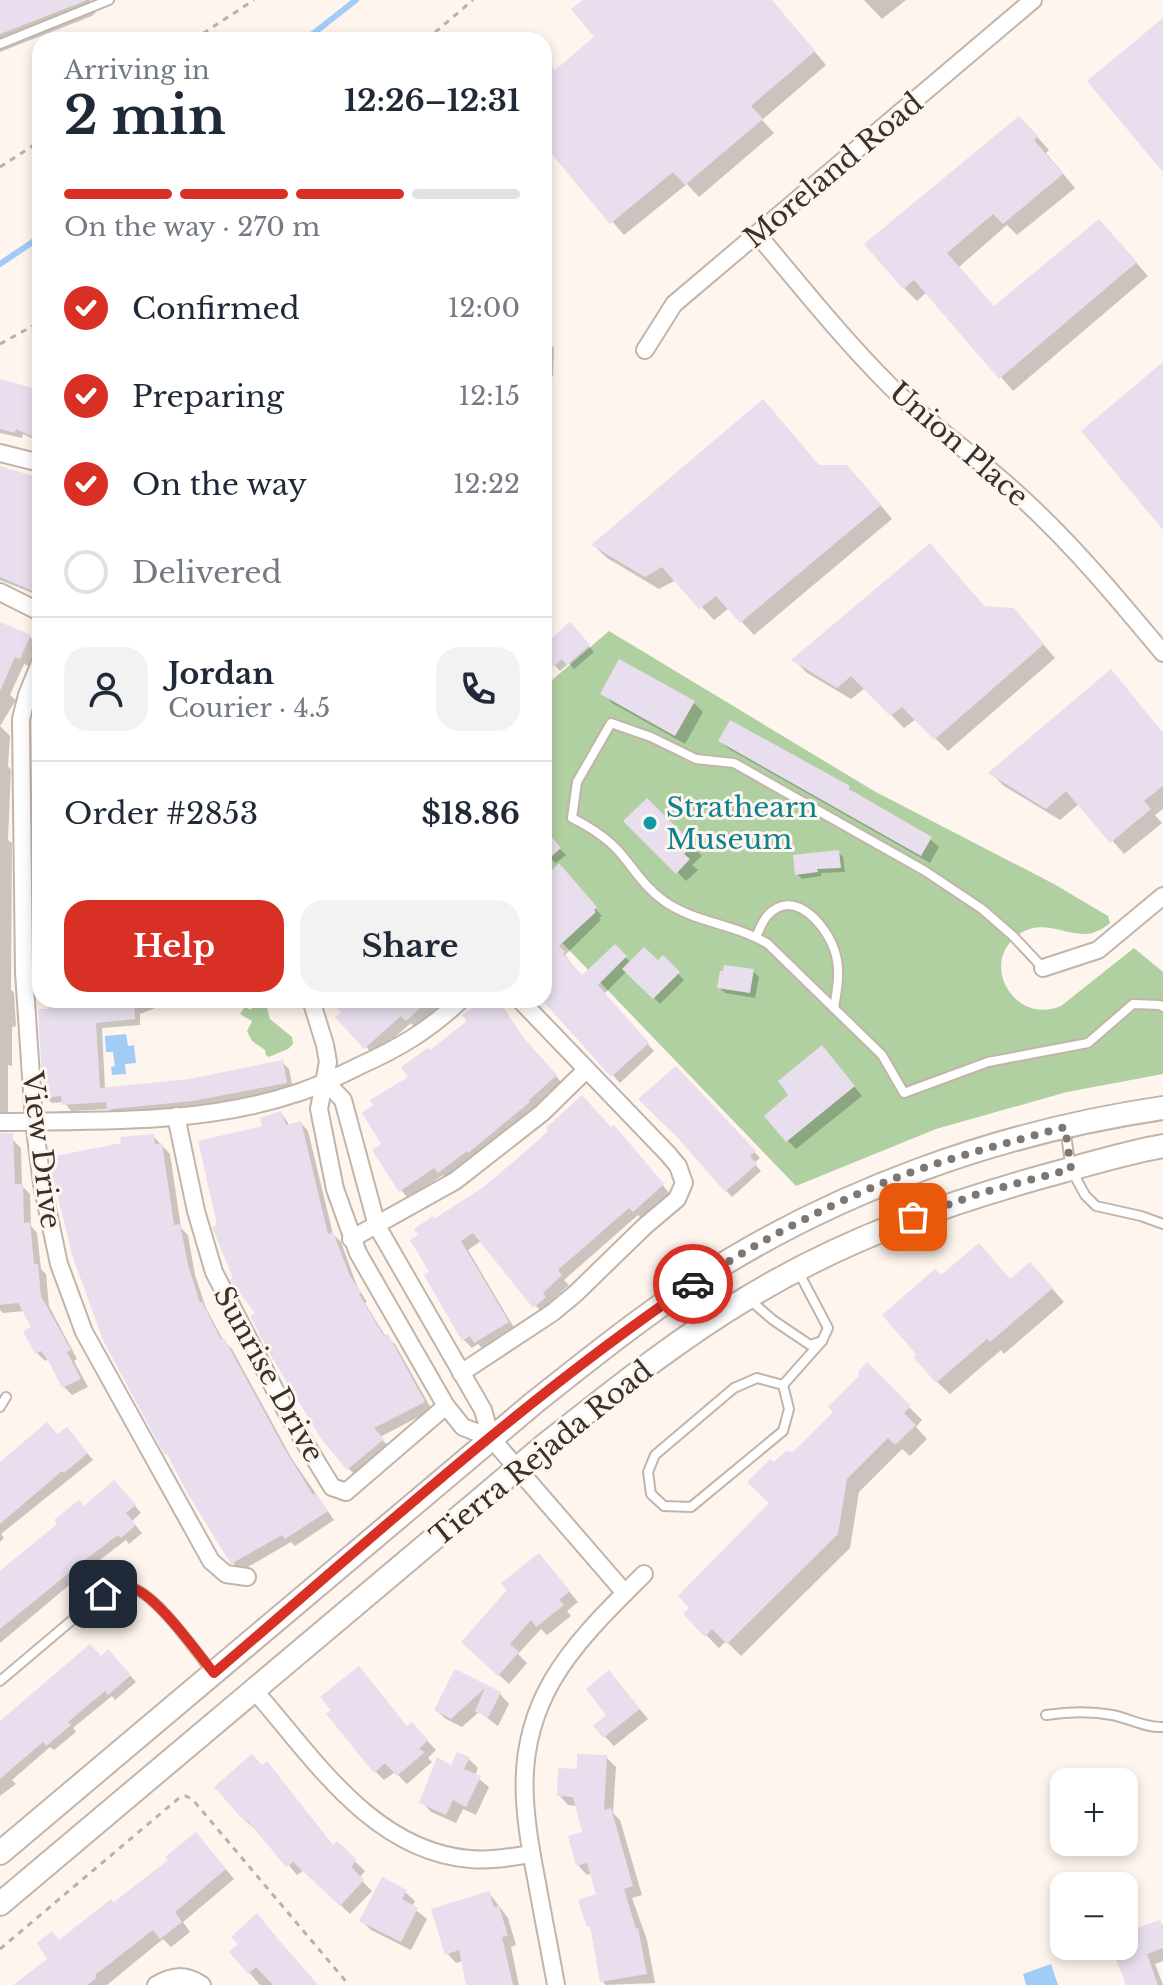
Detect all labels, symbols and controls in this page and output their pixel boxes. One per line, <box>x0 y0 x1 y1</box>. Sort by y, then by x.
text: Arriving in <box>64 54 210 86</box>
text: 12:26–12:31 <box>344 82 520 119</box>
text: 2 min <box>64 84 226 148</box>
street label: Moreland Road <box>737 85 930 255</box>
text: On the way · 270 m <box>64 211 320 243</box>
icon: check <box>64 286 108 330</box>
text: Confirmed <box>132 290 300 327</box>
text: 12:00 <box>448 292 520 324</box>
icon: check <box>64 374 108 418</box>
street label: Union Place <box>882 375 1035 514</box>
text: Preparing <box>132 378 284 415</box>
text: 12:15 <box>459 380 520 412</box>
icon: check <box>64 462 108 506</box>
text: On the way <box>132 466 307 503</box>
text: 12:22 <box>453 468 520 500</box>
text: Delivered <box>132 554 282 591</box>
button: person <box>64 647 148 731</box>
button: phone <box>436 647 520 731</box>
text: Jordan <box>168 655 274 692</box>
text: Courier · 4.5 <box>168 692 330 724</box>
place label: Strathearn Museum <box>666 790 817 857</box>
text: Order #2853 <box>64 795 258 832</box>
text: $18.86 <box>421 795 520 832</box>
marker: Strathearn Museum <box>641 814 659 832</box>
button: Help <box>64 900 284 992</box>
button: Share <box>300 900 520 992</box>
street label: View Drive <box>14 1068 69 1231</box>
pin <box>879 1183 947 1251</box>
icon: bag <box>891 1195 935 1239</box>
courier <box>653 1244 733 1324</box>
icon: car <box>671 1262 715 1306</box>
street label: Sunrise Drive <box>206 1280 331 1468</box>
street label: Tierra Rejada Road <box>423 1353 660 1554</box>
pin <box>69 1560 137 1628</box>
icon: home <box>81 1572 125 1616</box>
map controls <box>1050 1768 1138 1960</box>
button: + <box>1050 1768 1138 1856</box>
button: − <box>1050 1872 1138 1960</box>

